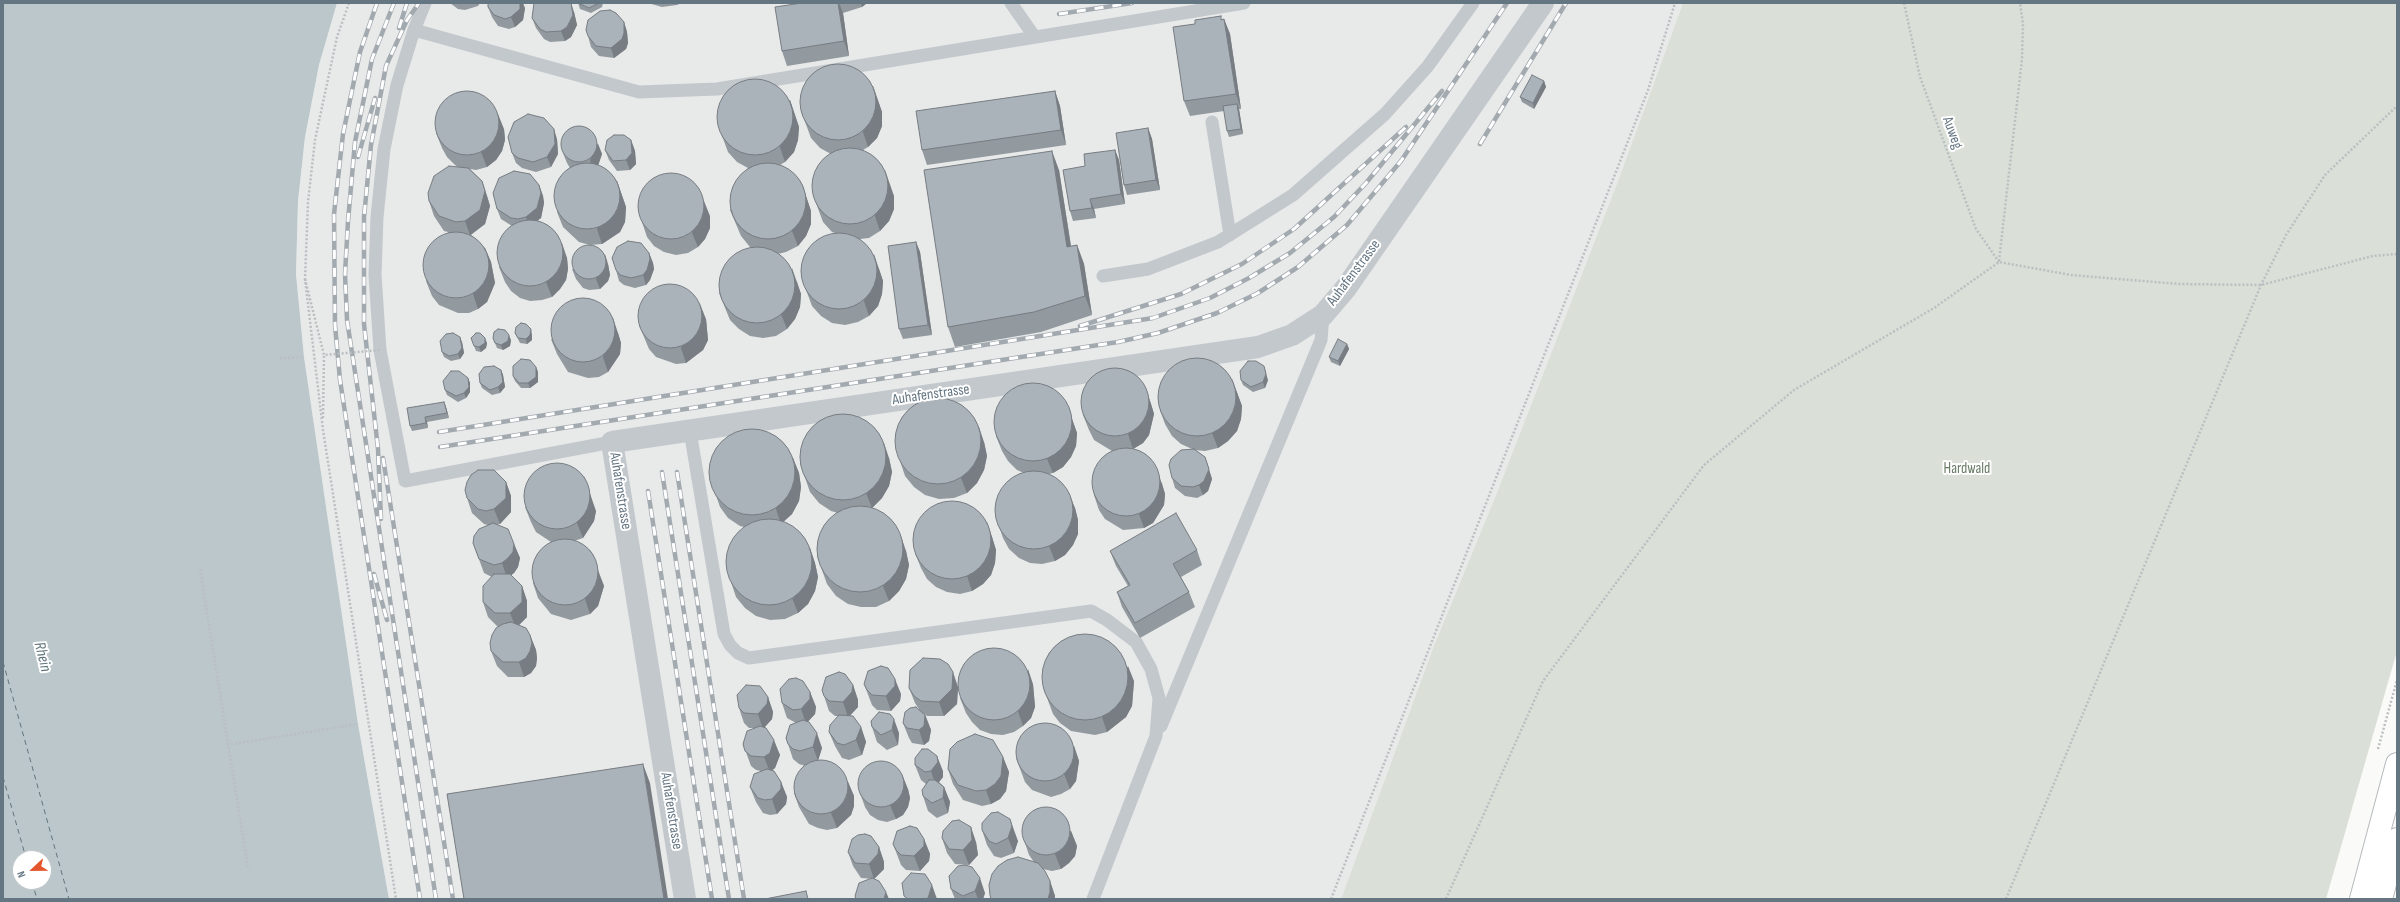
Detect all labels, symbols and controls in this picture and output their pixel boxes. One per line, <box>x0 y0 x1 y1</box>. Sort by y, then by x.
street label: Auweg <box>1938 114 1966 152</box>
street label: Auhafenstrasse <box>1323 237 1385 309</box>
street label: Auhafenstrasse <box>891 381 971 409</box>
street label: Auhafenstrasse <box>605 451 635 531</box>
park label: Hardwald <box>1944 460 1990 478</box>
water label: Rhein <box>29 640 55 674</box>
street label: Auhafenstrasse <box>656 771 686 851</box>
north arrow <box>12 850 52 890</box>
text: N <box>14 869 28 879</box>

